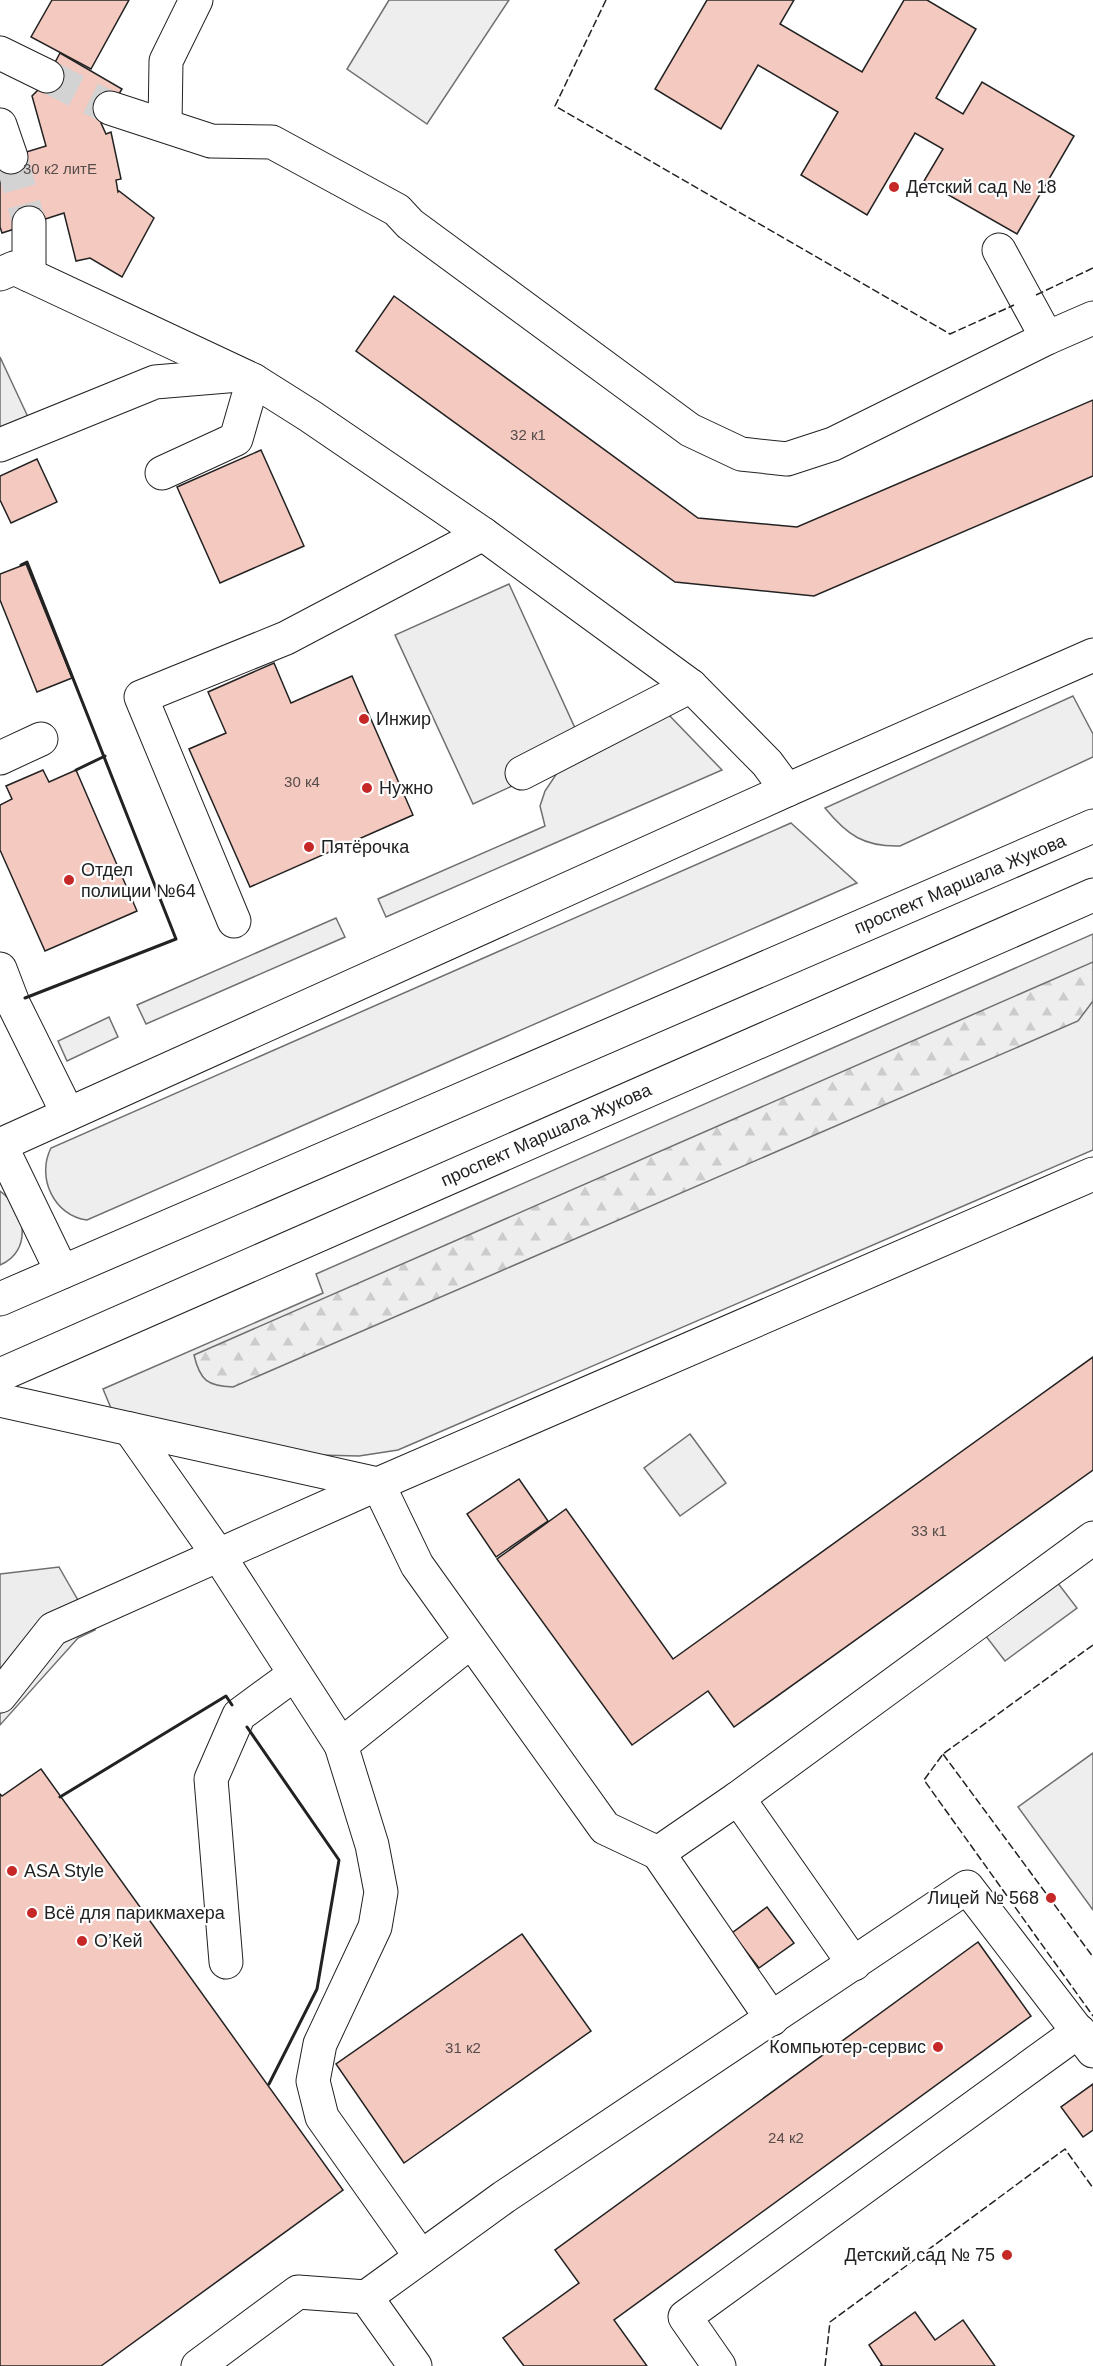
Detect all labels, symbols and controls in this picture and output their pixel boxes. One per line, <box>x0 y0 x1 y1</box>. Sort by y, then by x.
house number: 30 к2 литЕ <box>23 160 97 177</box>
place label: Детский сад № 18 <box>906 177 1056 197</box>
marker: Детский сад № 18 <box>887 180 901 194</box>
house number: 32 к1 <box>510 426 546 443</box>
place label: Инжир <box>376 709 431 729</box>
marker: Инжир <box>357 712 371 726</box>
house number: 30 к4 <box>284 773 320 790</box>
place label: Нужно <box>379 778 433 798</box>
marker: Нужно <box>360 781 374 795</box>
street label: проспект Маршала Жукова <box>851 830 1070 938</box>
place label: Пятёрочка <box>321 837 410 857</box>
marker: Пятёрочка <box>302 840 316 854</box>
place label: Отдел полиции №64 <box>81 860 196 901</box>
marker: Отдел полиции №64 <box>62 873 76 887</box>
street label: проспект Маршала Жукова <box>438 1079 655 1190</box>
house number: 33 к1 <box>911 1522 947 1539</box>
place label: ASA Style <box>24 1861 104 1881</box>
marker: ASA Style <box>5 1864 19 1878</box>
place label: Лицей № 568 <box>928 1888 1039 1908</box>
marker: Лицей № 568 <box>1044 1891 1058 1905</box>
place label: Всё для парикмахера <box>44 1903 226 1923</box>
marker: Всё для парикмахера <box>25 1906 39 1920</box>
place label: О’Кей <box>94 1931 143 1951</box>
marker: О’Кей <box>75 1934 89 1948</box>
place label: Компьютер-сервис <box>769 2037 926 2057</box>
house number: 31 к2 <box>445 2039 481 2056</box>
marker: Компьютер-сервис <box>931 2040 945 2054</box>
house number: 24 к2 <box>768 2129 804 2146</box>
place label: Детский сад № 75 <box>845 2245 995 2265</box>
marker: Детский сад № 75 <box>1000 2248 1014 2262</box>

